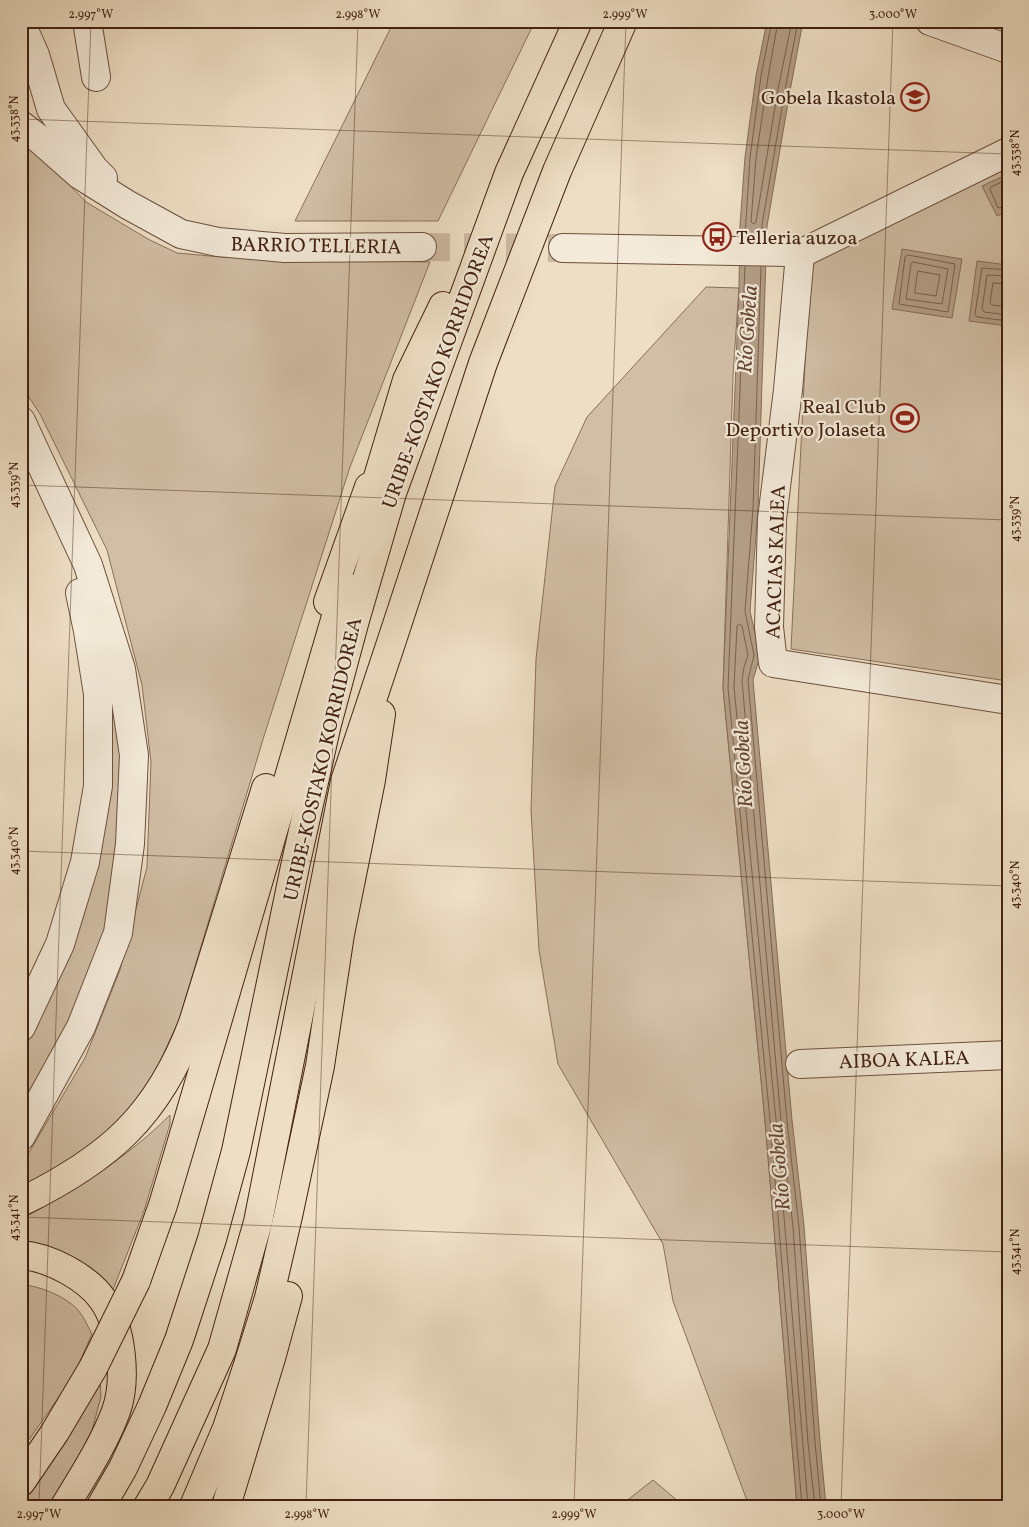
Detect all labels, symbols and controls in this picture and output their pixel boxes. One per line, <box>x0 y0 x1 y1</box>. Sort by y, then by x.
text: 2.997°W <box>69 7 113 23</box>
text: 2.998°W <box>335 7 381 23</box>
text: 2.999°W <box>602 7 648 23</box>
text: 3.000°W <box>869 7 917 23</box>
school or university icon: Gobela Ikastola <box>900 82 930 112</box>
place label: Gobela Ikastola <box>761 85 896 113</box>
text: 43.338°N <box>7 95 23 142</box>
text: 43.338°N <box>1008 129 1024 176</box>
bus stop icon: Telleria auzoa <box>702 222 732 252</box>
place label: Telleria auzoa <box>736 225 857 253</box>
street label: URIBE-KOSTAKO KORRIDOREA <box>376 230 502 513</box>
street label: BARRIO TELLERIA <box>230 232 402 262</box>
water label: Río Gobela <box>731 284 766 374</box>
place label: Real Club Deportivo Jolaseta <box>725 394 886 445</box>
sports icon: Real Club Deportivo Jolaseta <box>890 403 920 433</box>
text: 43.339°N <box>7 462 23 508</box>
street label: ACACIAS KALEA <box>760 485 794 640</box>
text: 43.339°N <box>1008 496 1024 542</box>
street label: URIBE-KOSTAKO KORRIDOREA <box>278 615 370 904</box>
water label: Río Gobela <box>728 719 761 809</box>
text: 43.340°N <box>7 827 23 875</box>
text: 43.340°N <box>1008 861 1024 909</box>
street label: AIBOA KALEA <box>838 1045 970 1077</box>
water label: Río Gobela <box>762 1122 799 1212</box>
text: 43.341°N <box>7 1195 23 1241</box>
text: 43.341°N <box>1008 1229 1024 1275</box>
text: 2.997°W <box>17 1507 61 1523</box>
text: 2.998°W <box>284 1507 330 1523</box>
text: 2.999°W <box>551 1507 597 1523</box>
text: 3.000°W <box>817 1507 865 1523</box>

